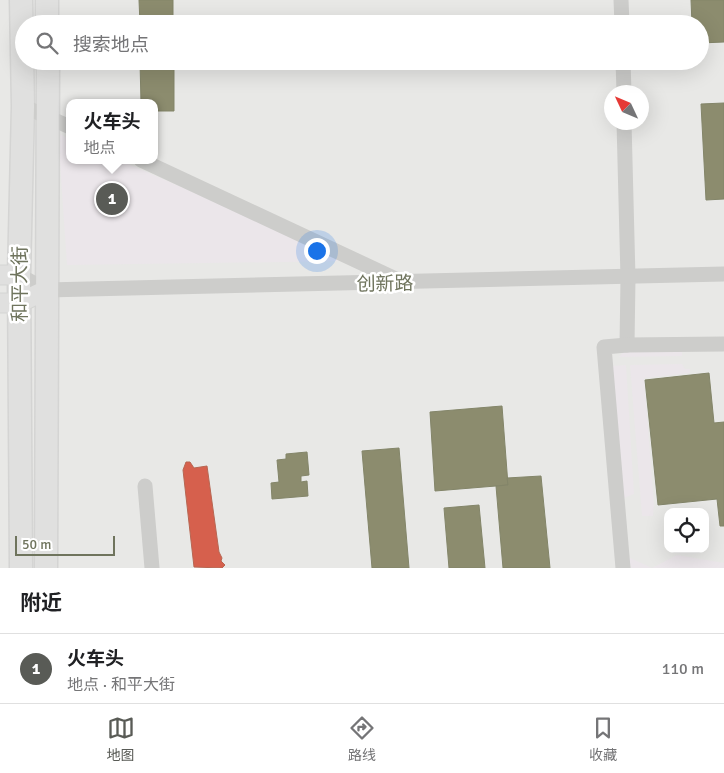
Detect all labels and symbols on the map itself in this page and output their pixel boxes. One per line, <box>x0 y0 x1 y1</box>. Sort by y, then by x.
north arrow <box>604 85 649 130</box>
pin: 1 <box>96 180 128 218</box>
your location <box>304 238 330 264</box>
street label: 和平大街 <box>8 246 32 322</box>
street label: 创新路 <box>356 272 414 296</box>
scale bar <box>15 533 115 556</box>

